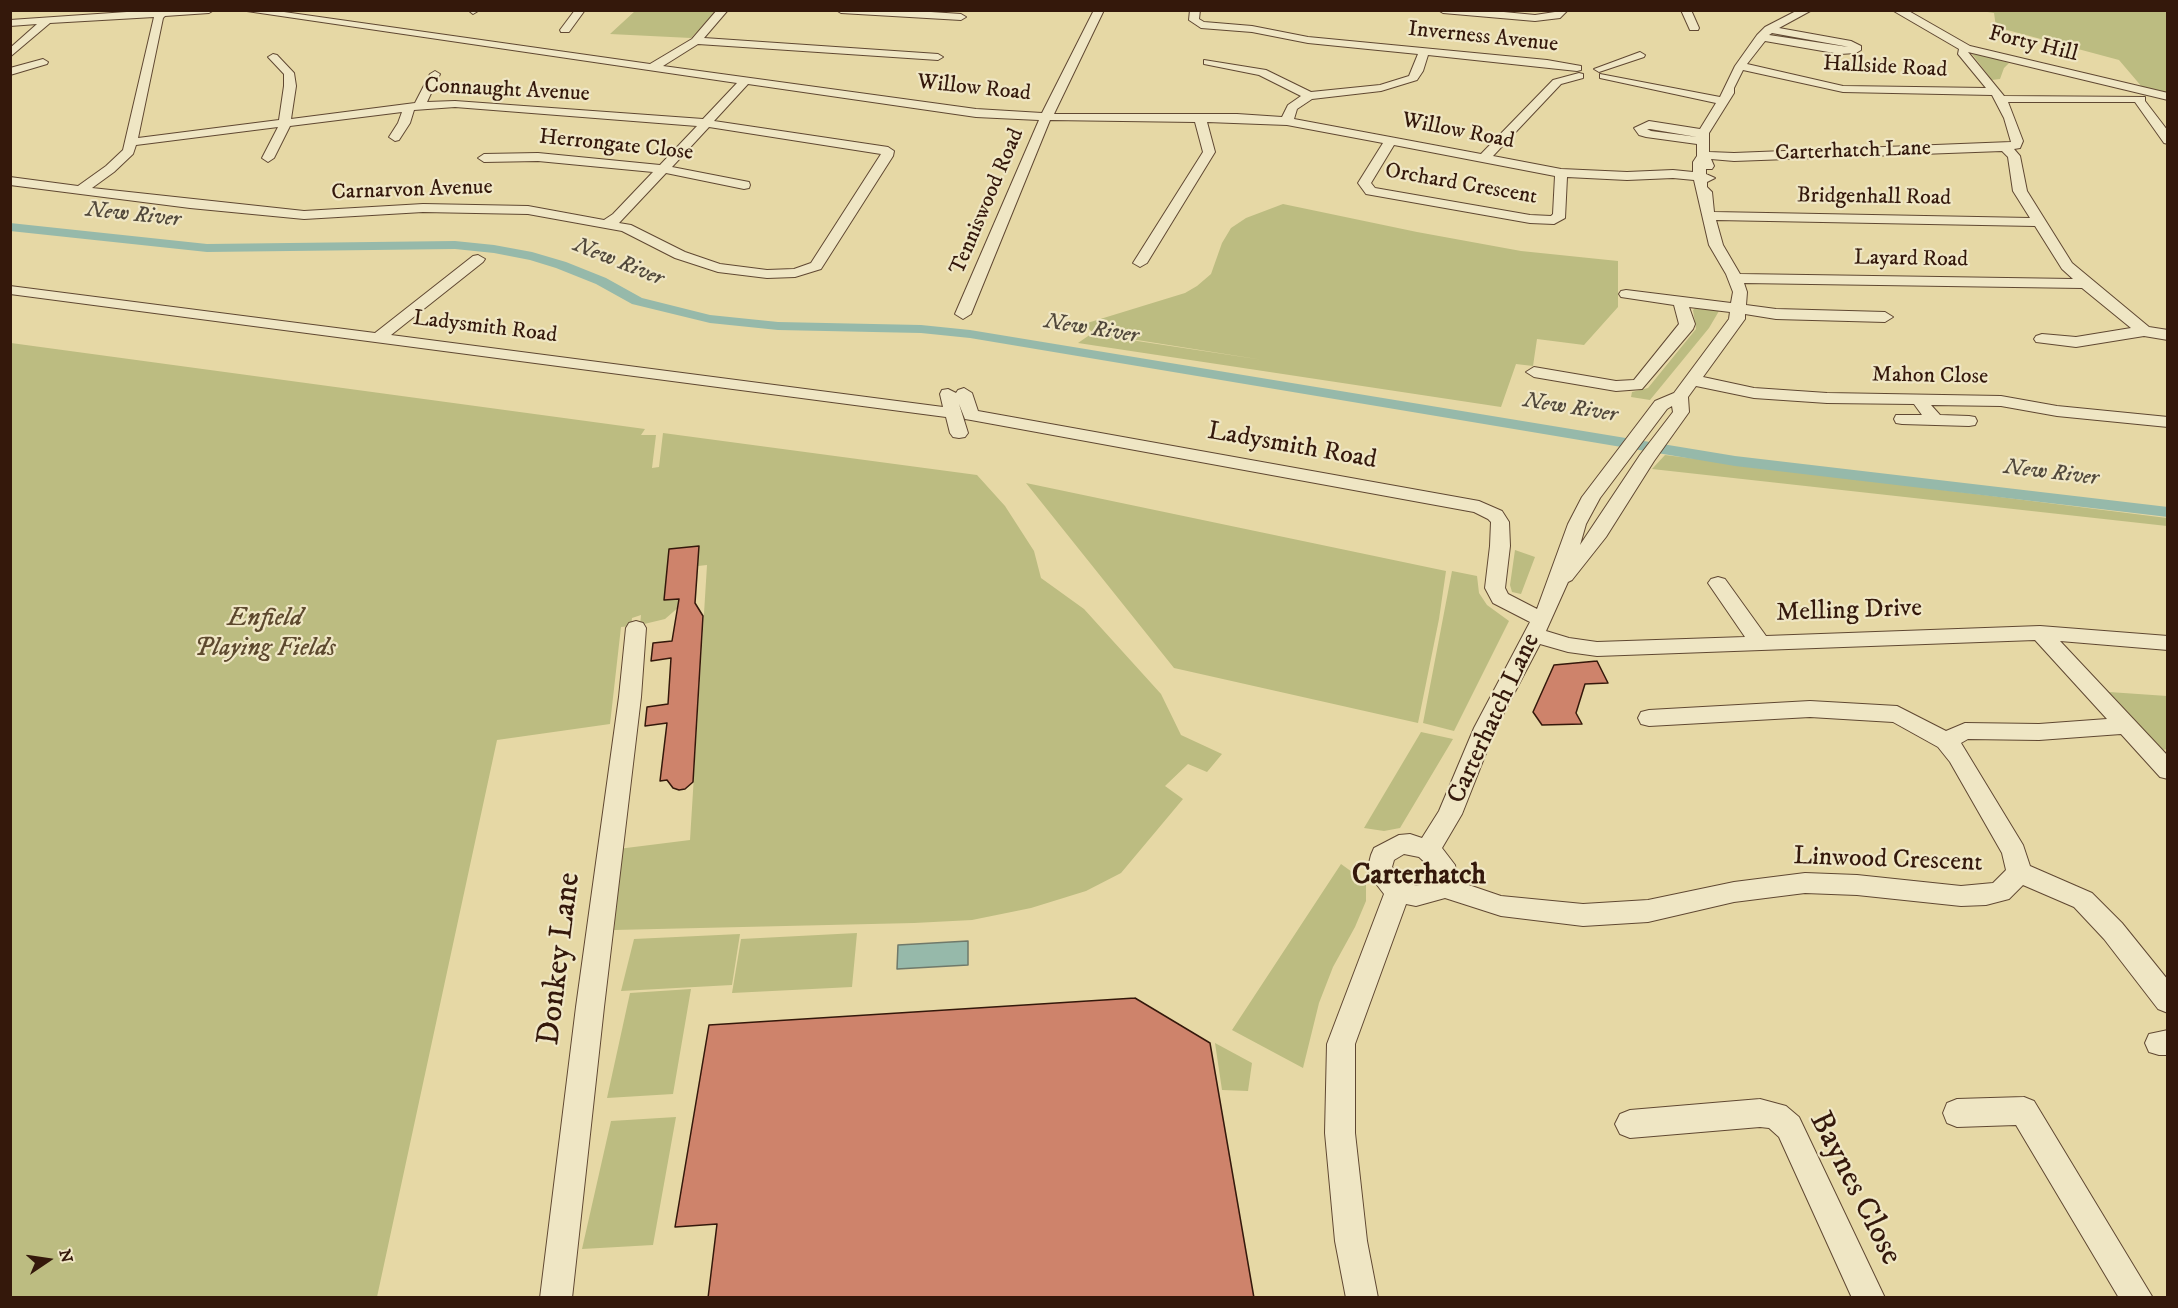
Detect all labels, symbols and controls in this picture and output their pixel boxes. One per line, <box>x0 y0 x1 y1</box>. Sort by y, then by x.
street label: Inverness Avenue <box>1407 17 1559 59</box>
street label: Forty Hill <box>1986 21 2080 69</box>
street label: Hallside Road <box>1822 52 1948 84</box>
street label: Willow Road <box>916 70 1032 108</box>
street label: Connaught Avenue <box>424 73 590 109</box>
street label: Willow Road <box>1400 108 1516 156</box>
street label: Herrongate Close <box>538 125 694 167</box>
street label: Tenniswood Road <box>945 125 1031 279</box>
street label: Carterhatch Lane <box>1775 136 1931 168</box>
street label: Orchard Crescent <box>1383 159 1539 211</box>
street label: Carnarvon Avenue <box>331 175 493 207</box>
street label: Bridgenhall Road <box>1797 183 1951 213</box>
water label: New River <box>84 198 182 234</box>
water label: New River <box>569 233 667 293</box>
street label: Layard Road <box>1854 246 1968 274</box>
street label: Ladysmith Road <box>412 306 558 350</box>
water label: New River <box>1042 310 1140 350</box>
street label: Mahon Close <box>1872 363 1988 391</box>
water label: New River <box>1521 389 1619 429</box>
street label: Ladysmith Road <box>1205 417 1379 477</box>
water label: New River <box>2002 455 2100 493</box>
street label: Melling Drive <box>1775 594 1923 630</box>
park label: Enfield Playing Fields <box>194 604 336 666</box>
street label: Carterhatch Lane <box>1442 629 1548 809</box>
street label: Linwood Crescent <box>1793 842 1983 880</box>
district label: Carterhatch <box>1352 860 1486 894</box>
street label: Donkey Lane <box>531 871 591 1047</box>
street label: Baynes Close <box>1799 1106 1909 1272</box>
north arrow <box>18 1230 78 1290</box>
text: N <box>54 1247 77 1265</box>

